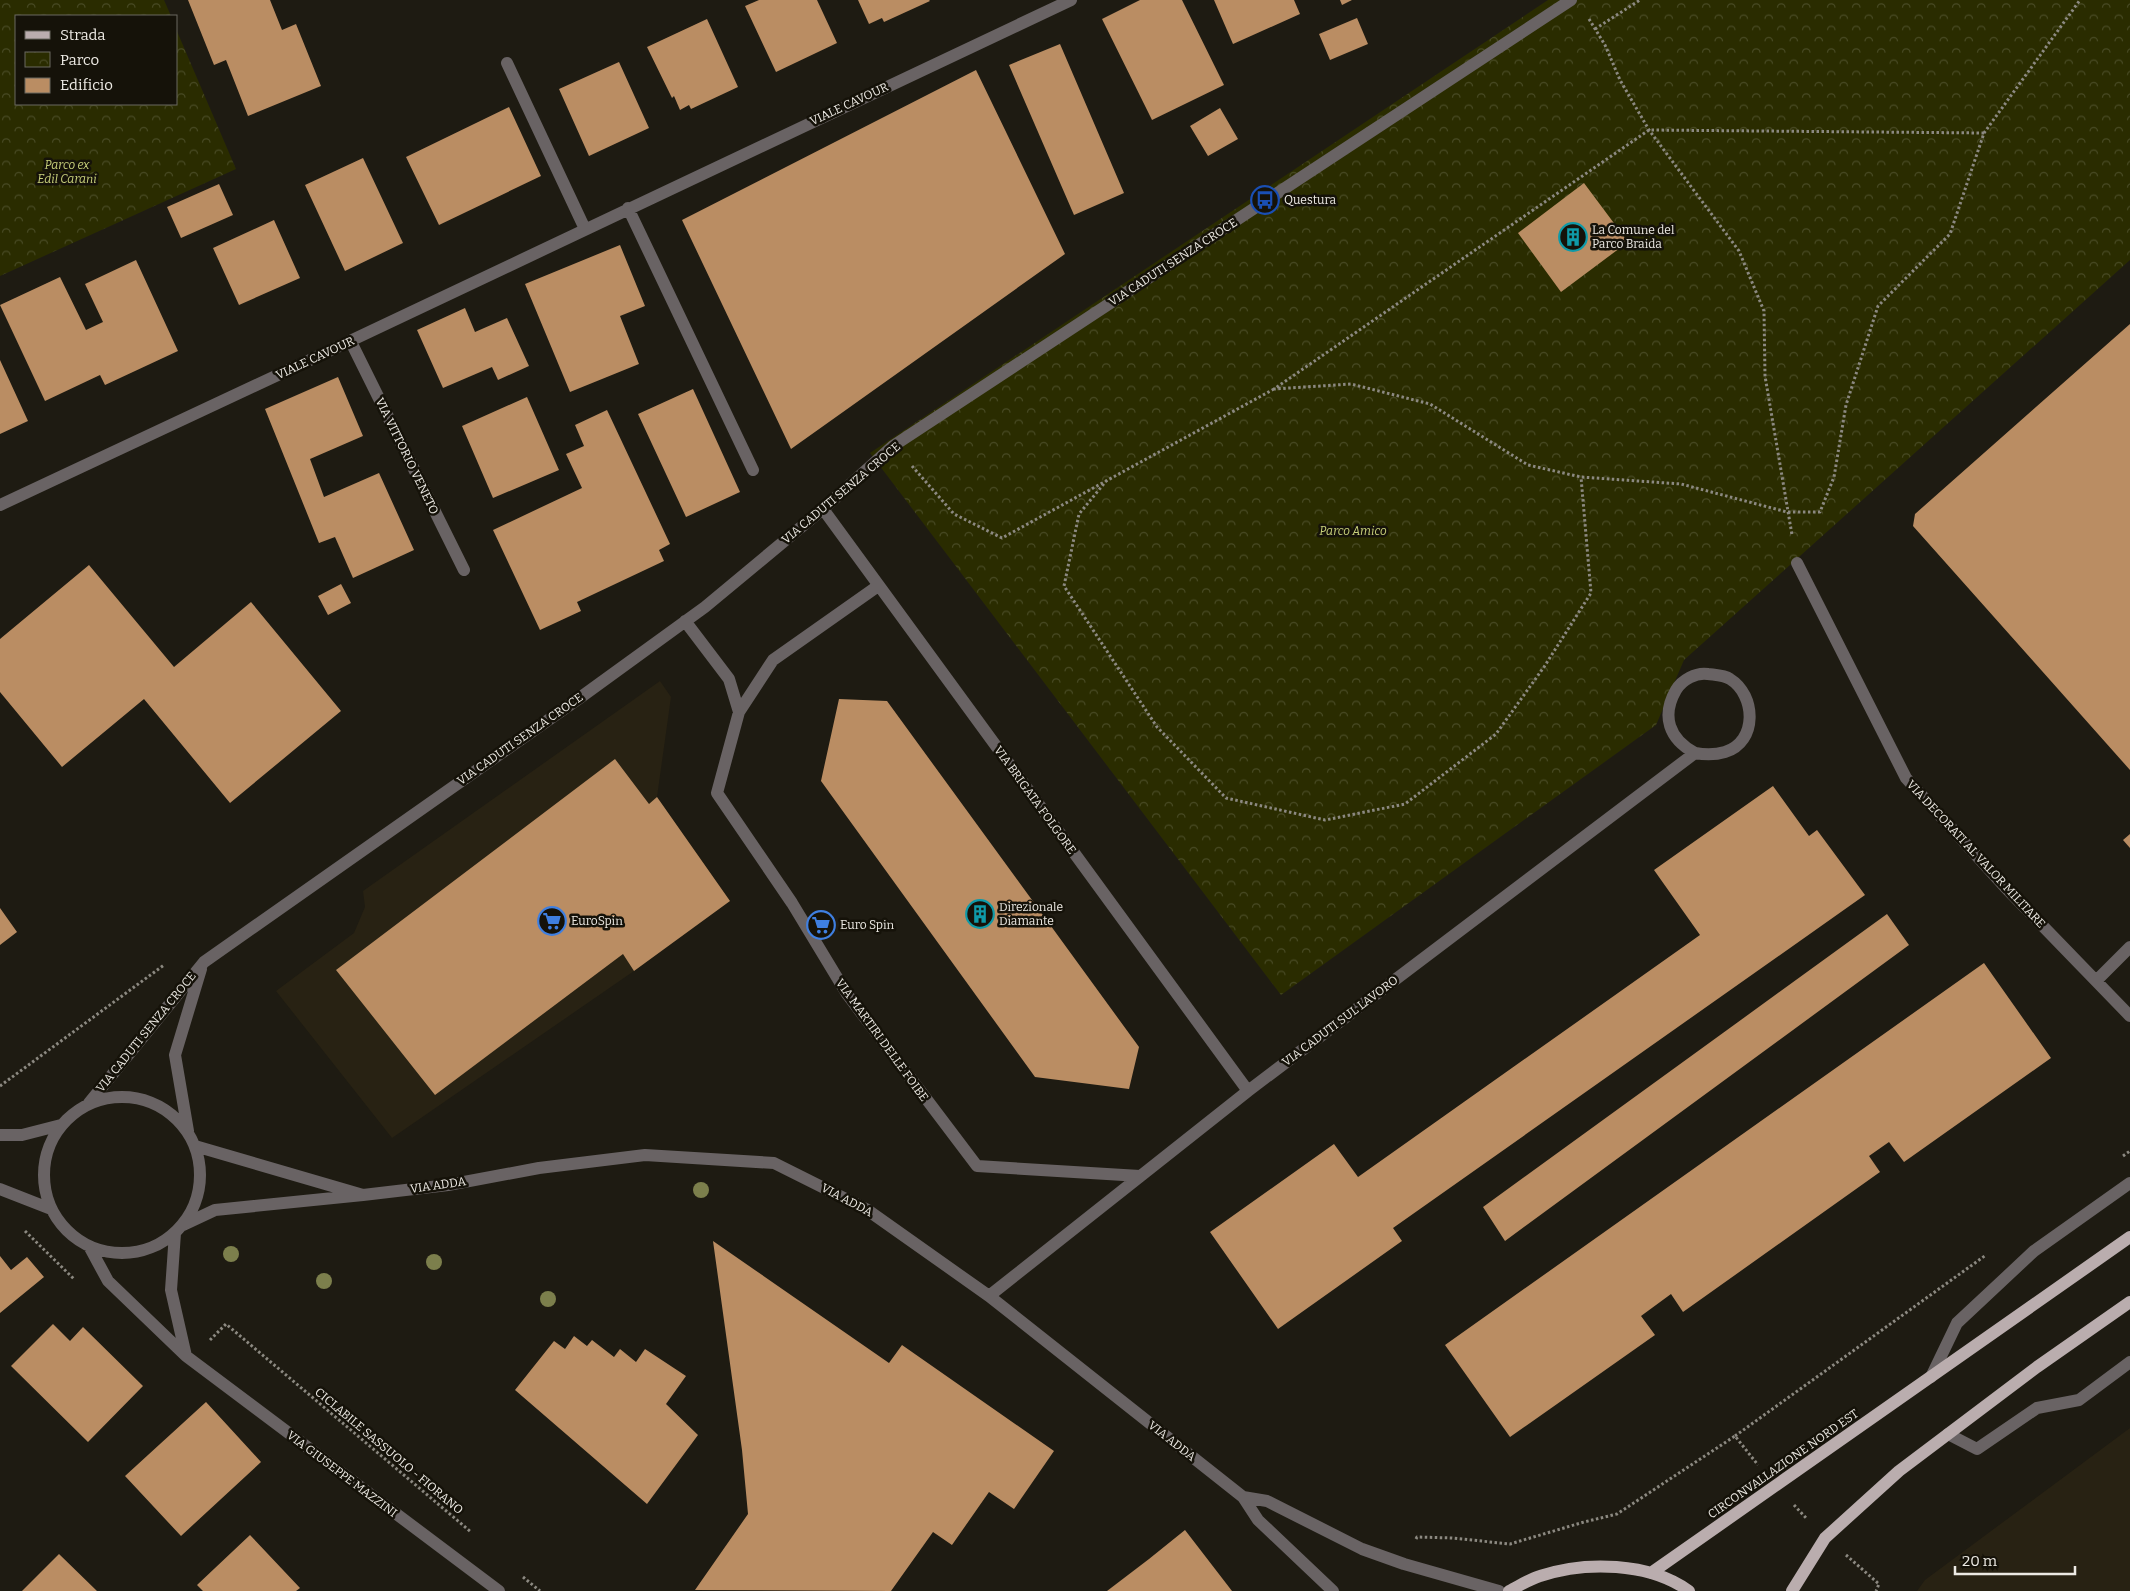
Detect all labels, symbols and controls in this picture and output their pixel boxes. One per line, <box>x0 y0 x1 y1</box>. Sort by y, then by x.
legend <box>15 15 178 105</box>
text: Strada <box>60 26 106 44</box>
text: Parco <box>60 51 99 69</box>
text: Edificio <box>60 76 113 94</box>
street label: VIALE CAVOUR <box>808 80 890 128</box>
park label: Parco ex Edil Carani <box>37 158 97 186</box>
bus stop icon: Questura <box>1250 185 1280 215</box>
place label: Questura <box>1284 193 1336 207</box>
street label: VIA CADUTI SENZA CROCE <box>1106 215 1240 309</box>
building icon: La Comune del Parco Braida <box>1558 222 1588 252</box>
place label: La Comune del Parco Braida <box>1592 223 1675 251</box>
street label: VIALE CAVOUR <box>274 334 356 382</box>
street label: VIA VITTORIO VENETO <box>373 395 441 517</box>
street label: VIA CADUTI SENZA CROCE <box>779 439 903 547</box>
park label: Parco Amico <box>1319 524 1387 538</box>
street label: VIA CADUTI SENZA CROCE <box>454 690 586 788</box>
street label: VIA BRIGATA FOLGORE <box>991 743 1079 857</box>
street label: VIA DECORATI AL VALOR MILITARE <box>1904 777 2048 931</box>
building icon: Direzionale Diamante <box>965 899 995 929</box>
place label: Direzionale Diamante <box>999 900 1063 928</box>
supermarket icon: EuroSpin <box>537 906 567 936</box>
supermarket icon: Euro Spin <box>806 910 836 940</box>
place label: EuroSpin <box>571 914 623 928</box>
place label: Euro Spin <box>840 918 895 932</box>
street label: VIA CADUTI SENZA CROCE <box>93 969 199 1095</box>
street label: VIA CADUTI SUL LAVORO <box>1279 973 1401 1069</box>
street label: VIA MARTIRI DELLE FOIBE <box>833 976 931 1104</box>
street label: VIA ADDA <box>409 1174 467 1196</box>
street label: VIA ADDA <box>819 1181 876 1220</box>
street label: CICLABILE SASSUOLO - FIORANO <box>312 1385 466 1517</box>
street label: CIRCONVALLAZIONE NORD EST <box>1705 1407 1861 1521</box>
street label: VIA ADDA <box>1145 1418 1199 1464</box>
street label: VIA GIUSEPPE MAZZINI <box>284 1428 400 1520</box>
scale bar <box>1955 1544 2075 1576</box>
text: 20 m <box>1962 1552 1998 1570</box>

